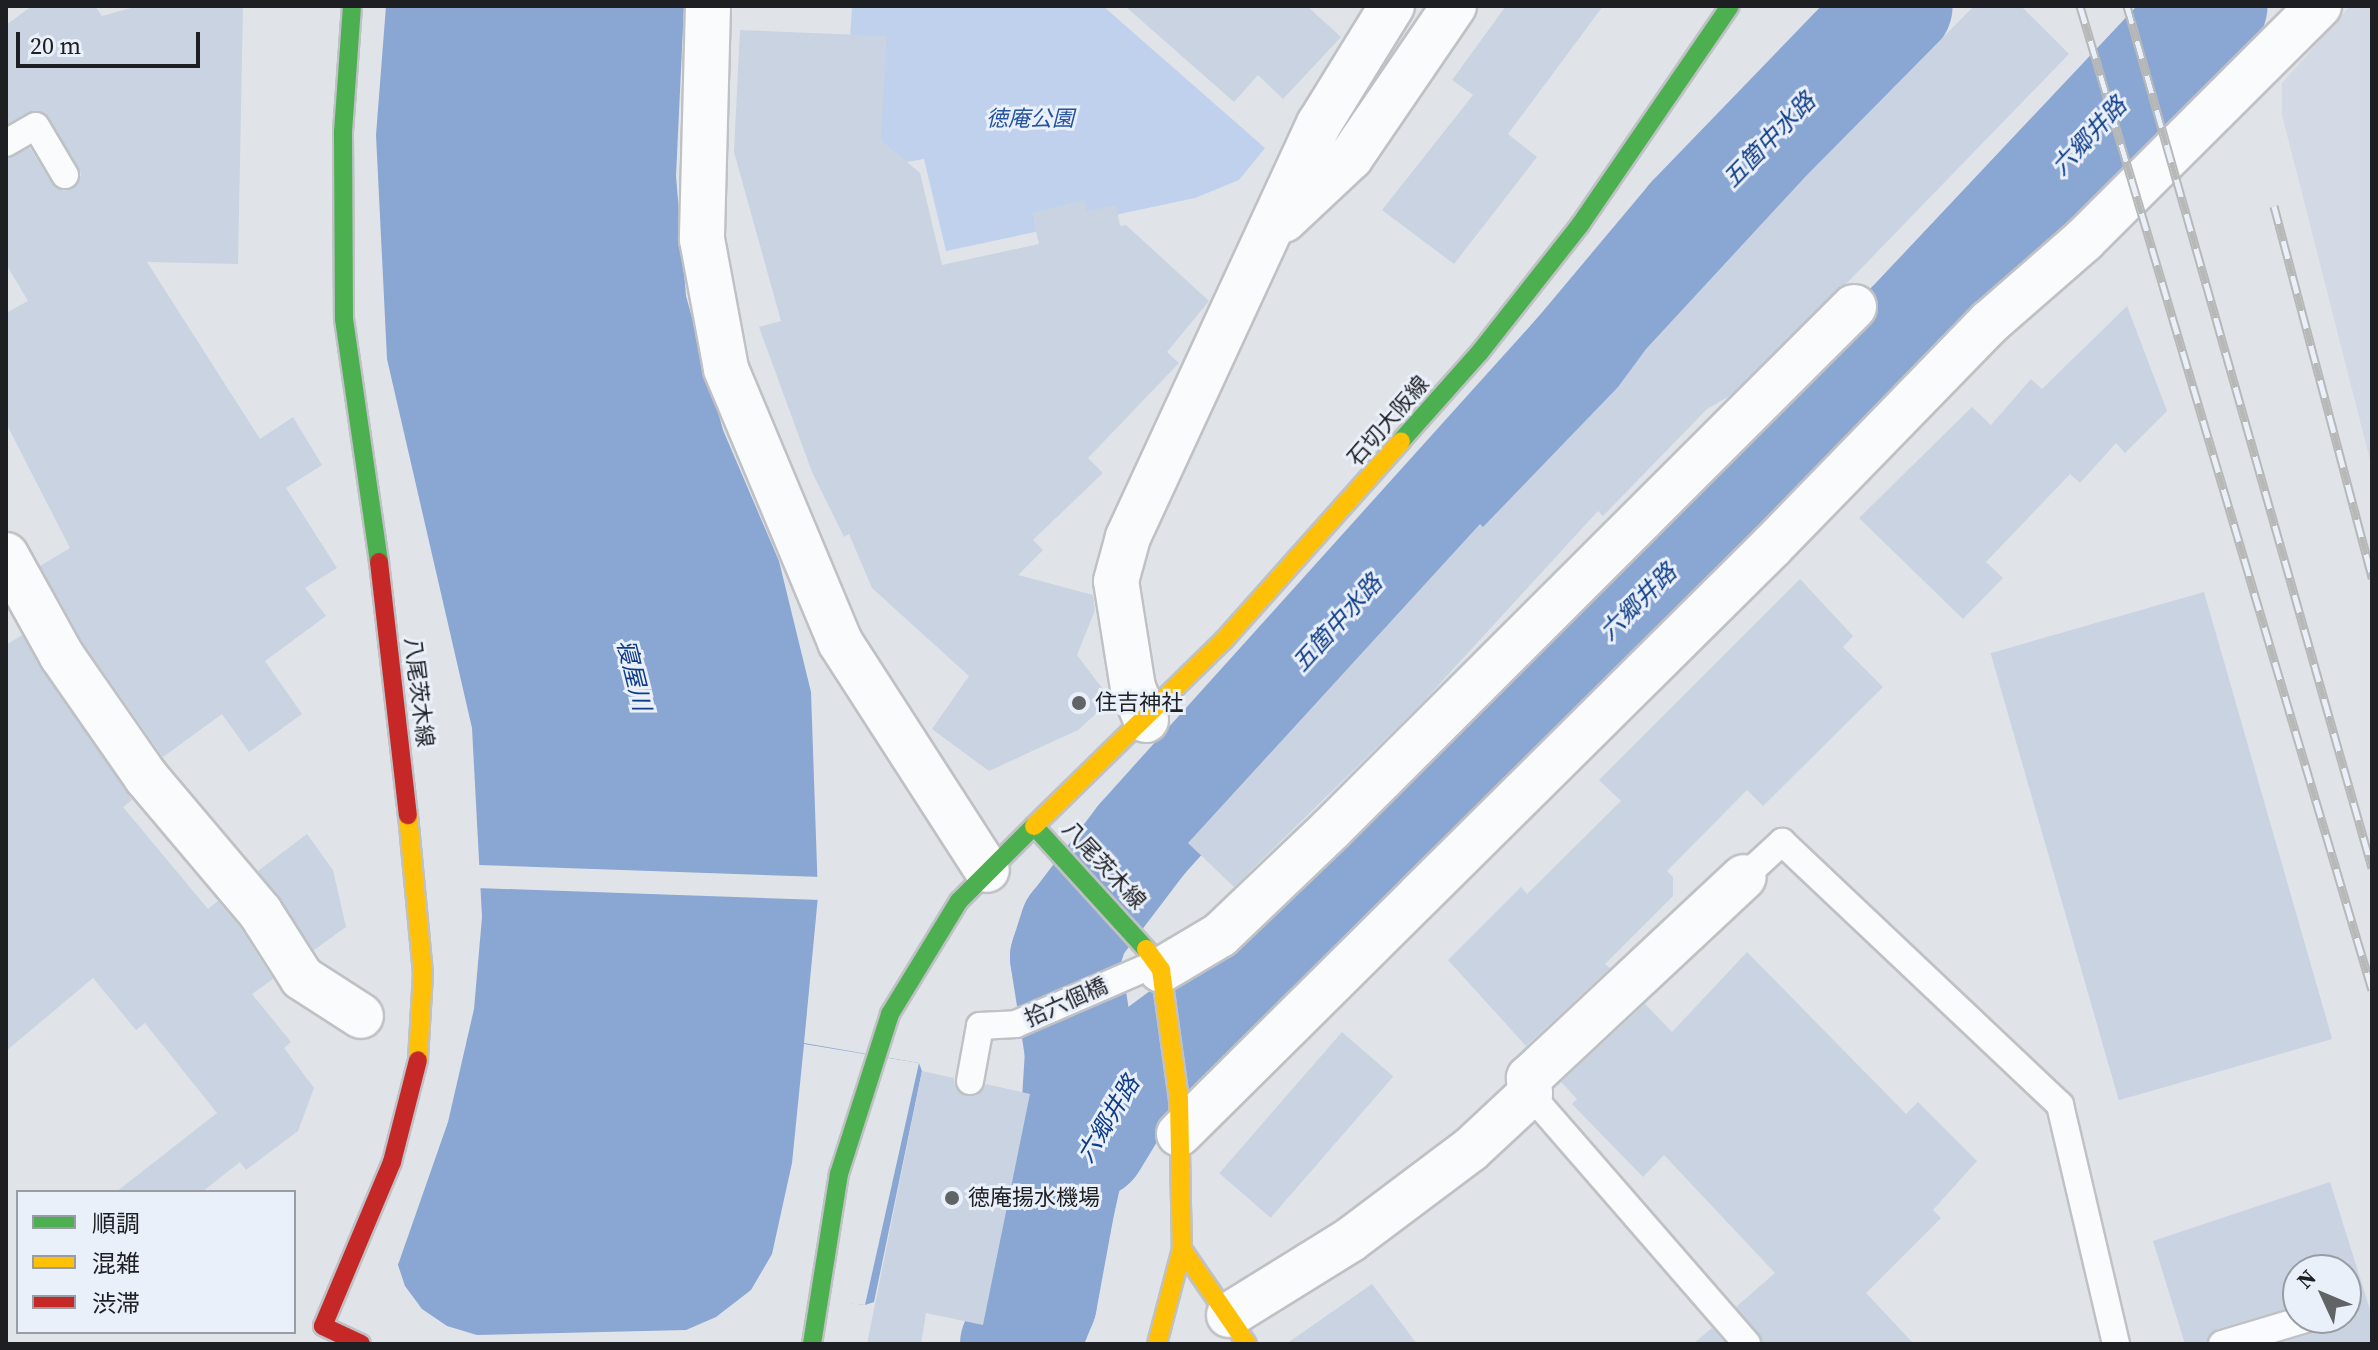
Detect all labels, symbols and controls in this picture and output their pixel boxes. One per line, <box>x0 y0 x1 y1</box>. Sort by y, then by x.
scale bar <box>20 16 204 66</box>
text: 20 m <box>30 29 81 62</box>
water label: 五箇中水路 <box>1717 87 1821 193</box>
water label: 六郷井路 <box>2046 91 2132 181</box>
park label: 徳庵公園 <box>986 106 1074 132</box>
street label: 石切大阪線 <box>1342 371 1434 471</box>
water label: 六郷井路 <box>1594 558 1682 646</box>
water label: 五箇中水路 <box>1286 569 1388 677</box>
street label: 八尾茨木線 <box>399 636 439 748</box>
water label: 寝屋川 <box>611 637 657 713</box>
place label: 住吉神社 <box>1095 690 1183 716</box>
marker: 住吉神社 <box>1070 694 1088 712</box>
street label: 八尾茨木線 <box>1057 816 1151 914</box>
street label: 拾六個橋 <box>1020 972 1112 1032</box>
water label: 六郷井路 <box>1071 1070 1145 1168</box>
place label: 徳庵揚水機場 <box>968 1185 1100 1211</box>
marker: 徳庵揚水機場 <box>943 1189 961 1207</box>
legend <box>16 1190 296 1334</box>
text: 順調 <box>92 1207 140 1240</box>
text: 混雑 <box>92 1247 140 1280</box>
north arrow <box>2282 1254 2362 1334</box>
text: N <box>2290 1263 2323 1295</box>
text: 渋滞 <box>92 1287 140 1320</box>

